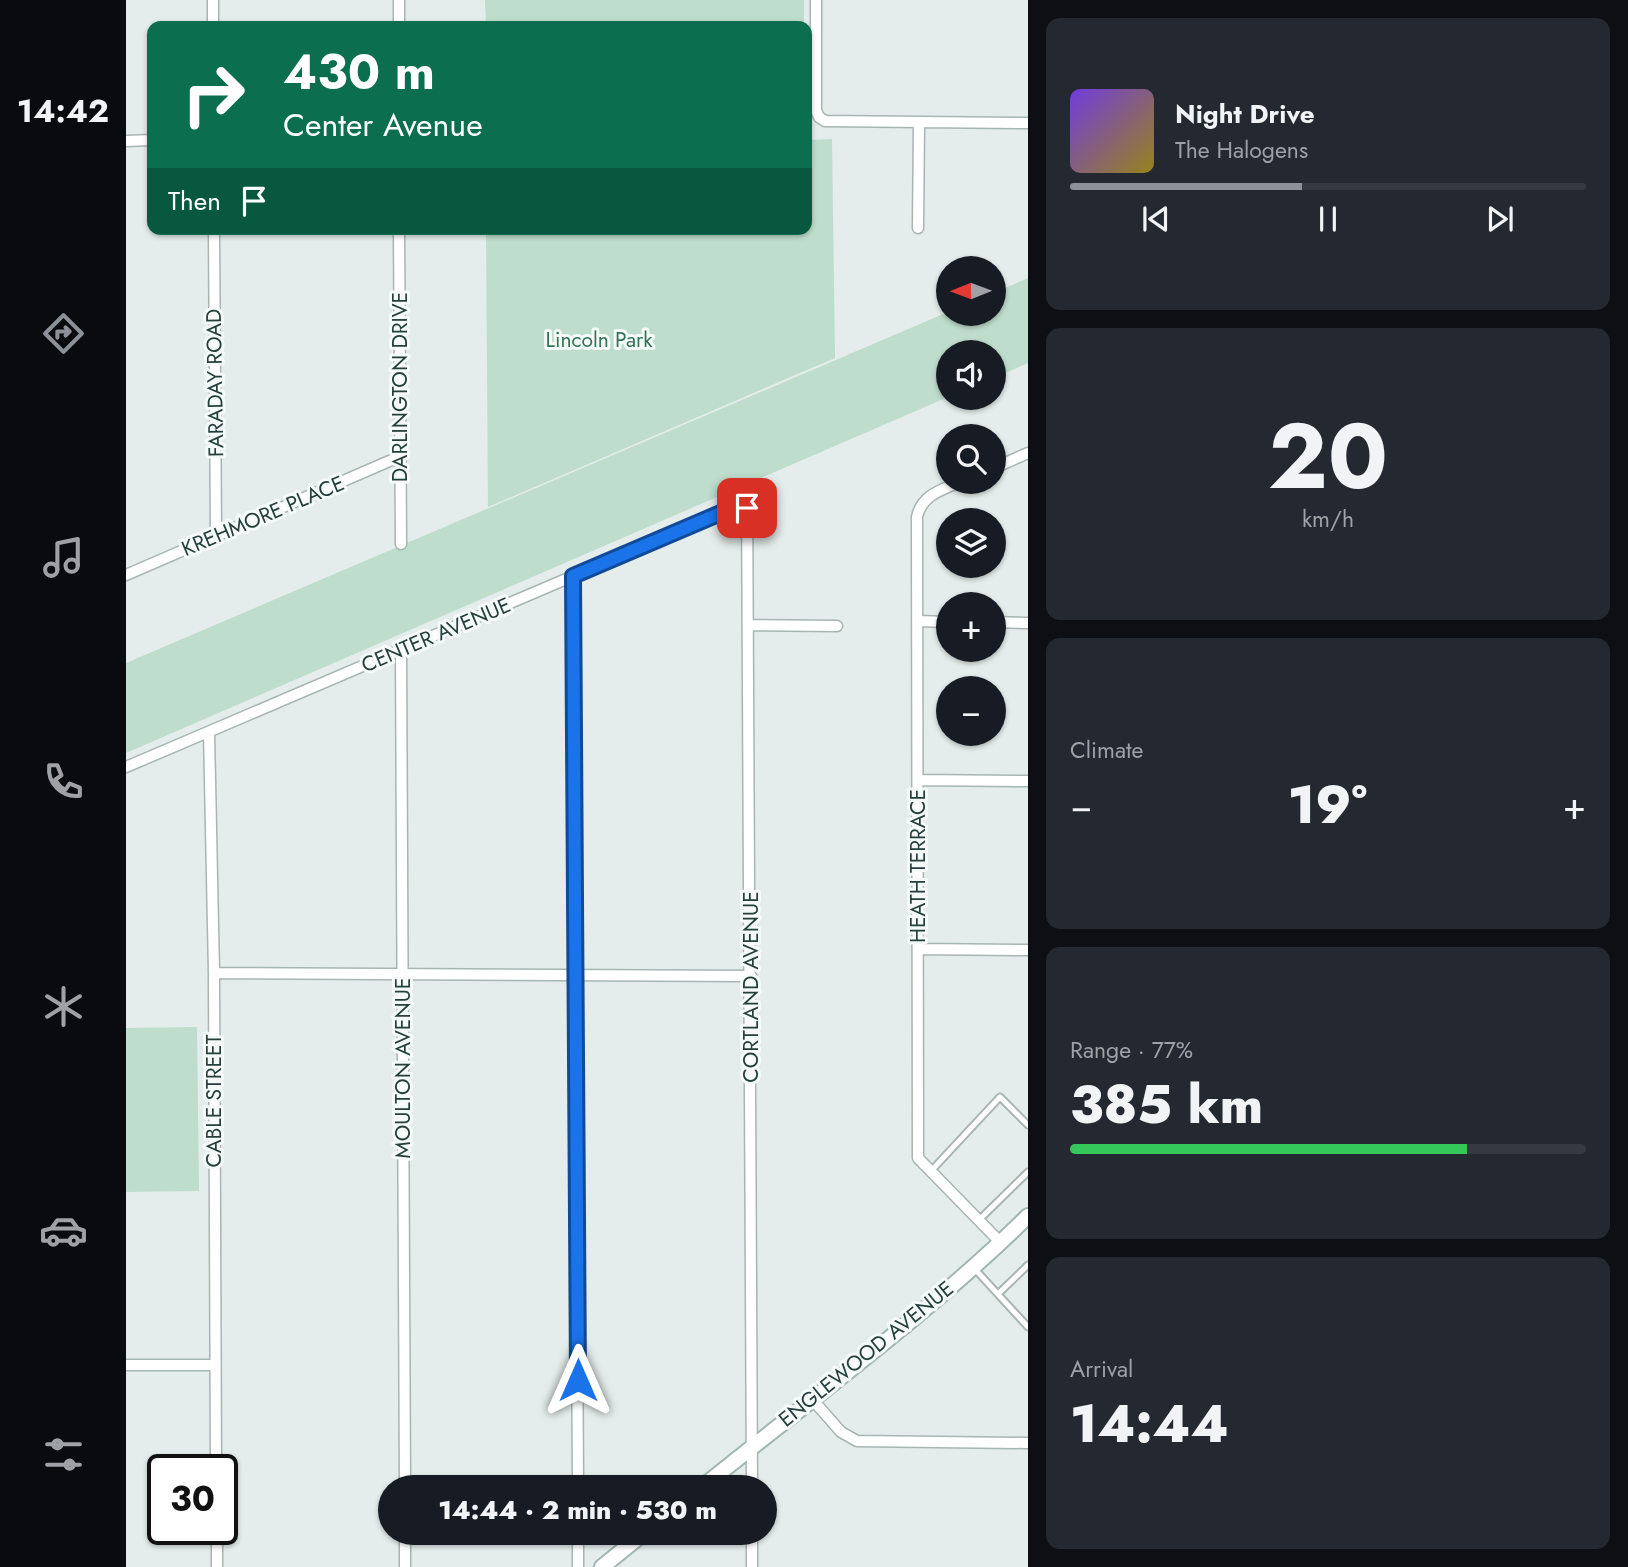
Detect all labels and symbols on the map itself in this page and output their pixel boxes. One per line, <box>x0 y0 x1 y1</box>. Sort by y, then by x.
north arrow <box>936 256 1006 326</box>
street label: DARLINGTON DRIVE <box>385 292 415 482</box>
street label: FARADAY ROAD <box>199 308 231 458</box>
park label: Lincoln Park <box>545 325 653 355</box>
street label: KREHMORE PLACE <box>177 468 349 564</box>
pin <box>717 478 777 538</box>
street label: CENTER AVENUE <box>357 590 515 680</box>
street label: HEATH TERRACE <box>903 789 933 943</box>
street label: CORTLAND AVENUE <box>736 891 766 1083</box>
street label: MOULTON AVENUE <box>388 978 418 1158</box>
street label: CABLE STREET <box>199 1034 229 1167</box>
street label: ENGLEWOOD AVENUE <box>772 1274 960 1434</box>
position arrow <box>541 1343 615 1417</box>
speed limit sign: 30 <box>147 1454 238 1545</box>

